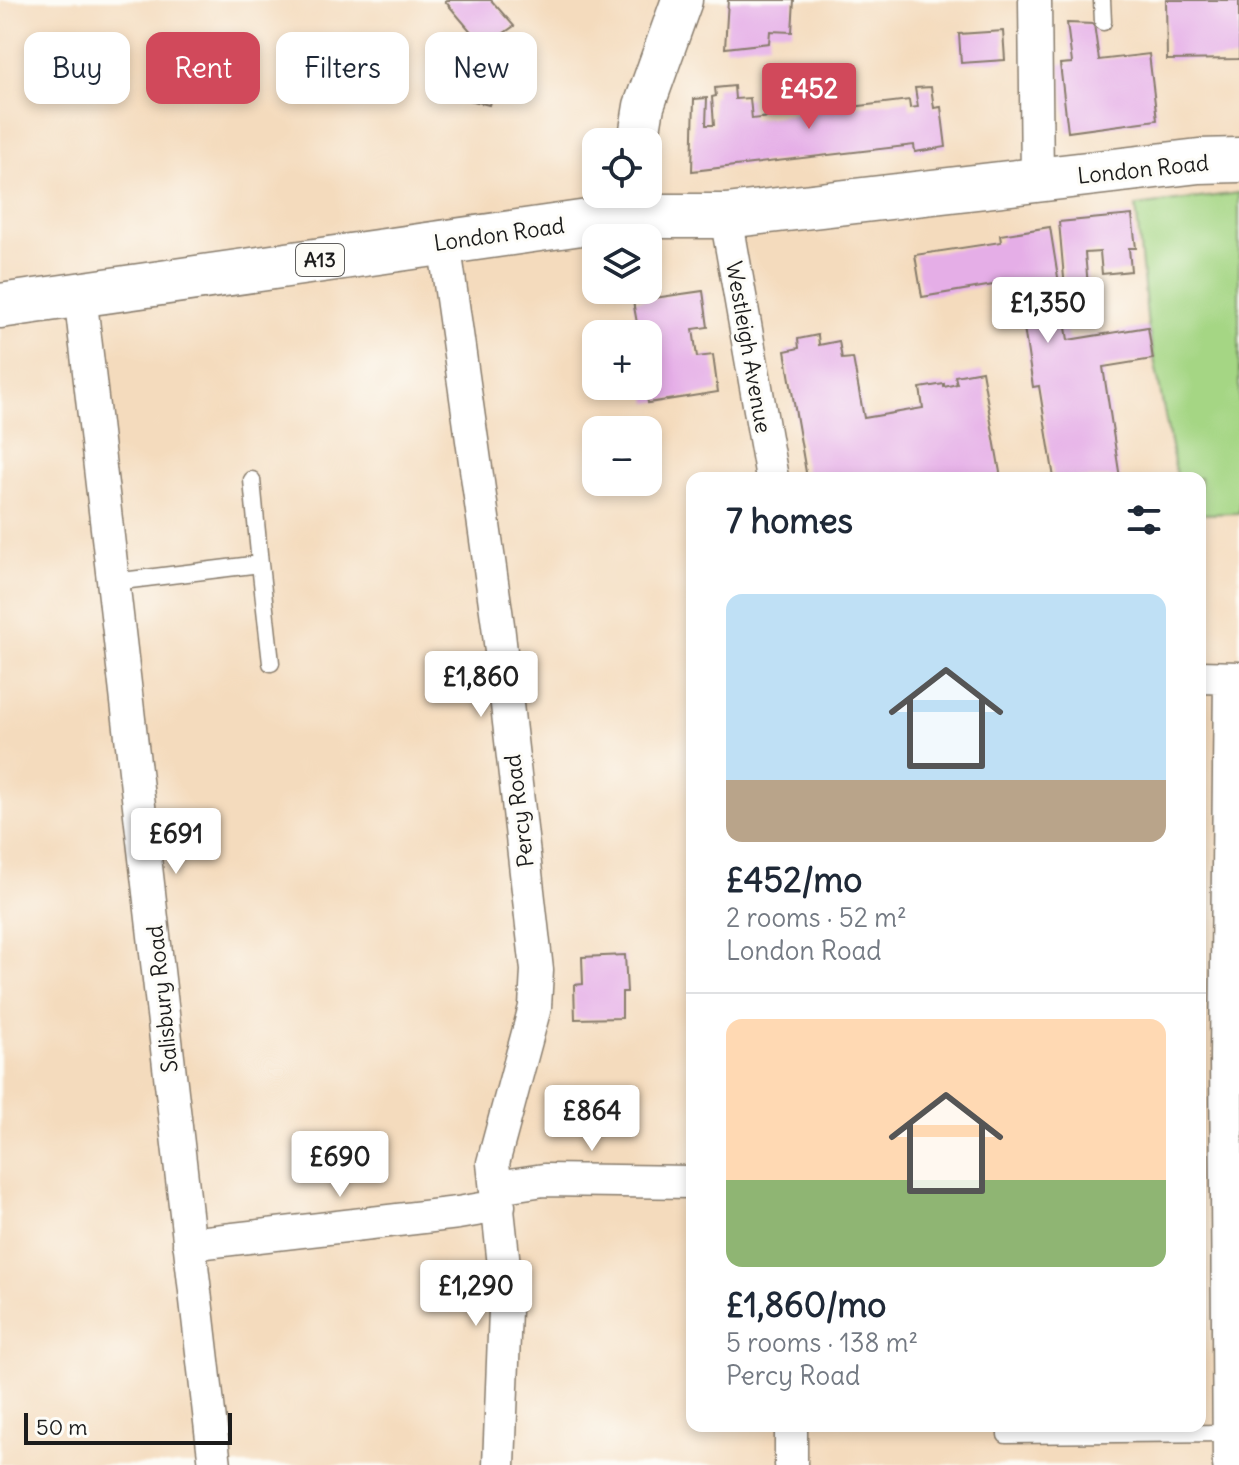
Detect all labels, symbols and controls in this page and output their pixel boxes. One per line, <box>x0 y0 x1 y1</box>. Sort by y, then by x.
chip: Buy <box>24 32 130 104</box>
chip: Rent <box>146 32 260 104</box>
chip: Filters <box>276 32 409 104</box>
chip: New <box>425 32 537 104</box>
pin: £452 <box>762 63 856 131</box>
text: £452 <box>780 72 838 105</box>
map controls <box>582 128 662 496</box>
button: locate <box>582 128 662 208</box>
street label: London Road <box>1076 148 1210 190</box>
street label: London Road <box>432 211 566 257</box>
button: layers <box>582 224 662 304</box>
road number: A13 <box>296 244 344 276</box>
street label: Westleigh Avenue <box>720 259 778 435</box>
pin: £1,350 <box>983 277 1113 345</box>
text: £1,350 <box>1010 286 1086 319</box>
button: + <box>582 320 662 400</box>
button: − <box>582 416 662 496</box>
icon: filters <box>1122 498 1166 542</box>
text: 7 homes <box>726 499 853 542</box>
icon: home <box>874 646 1018 790</box>
pin: £1,860 <box>416 651 546 719</box>
text: £1,860 <box>443 660 519 693</box>
street label: Percy Road <box>498 753 540 869</box>
pin: £691 <box>129 808 223 876</box>
text: £691 <box>149 817 203 850</box>
text: £452/mo <box>726 858 862 901</box>
text: 2 rooms · 52 m² <box>726 901 907 934</box>
street label: Salisbury Road <box>140 924 184 1074</box>
text: London Road <box>726 934 882 967</box>
icon: home <box>874 1071 1018 1215</box>
pin: £864 <box>545 1085 639 1153</box>
text: £864 <box>563 1094 621 1127</box>
pin: £690 <box>293 1131 387 1199</box>
text: £690 <box>310 1140 371 1173</box>
pin: £1,290 <box>411 1260 541 1328</box>
text: £1,290 <box>438 1269 514 1302</box>
text: £1,860/mo <box>726 1283 886 1326</box>
text: 5 rooms · 138 m² <box>726 1326 918 1359</box>
text: Percy Road <box>726 1359 860 1392</box>
scale bar <box>24 1409 232 1445</box>
text: 50 m <box>36 1413 88 1441</box>

